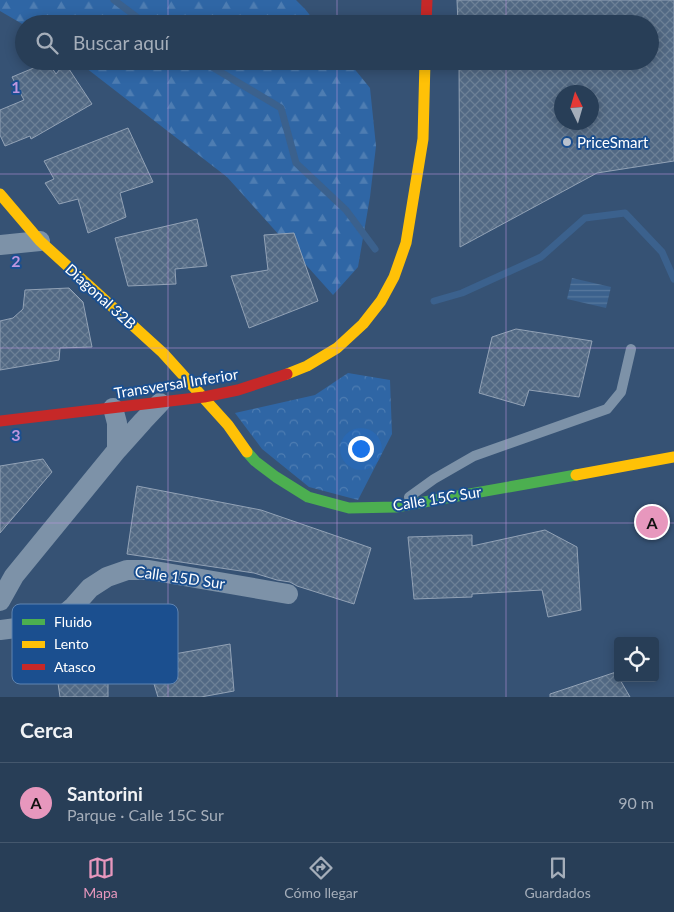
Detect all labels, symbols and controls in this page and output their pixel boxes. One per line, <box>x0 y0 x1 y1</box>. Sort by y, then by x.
search box <box>15 15 659 70</box>
icon: search <box>33 29 61 57</box>
text: Buscar aquí <box>73 31 169 54</box>
text: 1 <box>11 77 21 96</box>
north arrow <box>554 85 599 130</box>
place label: PriceSmart <box>577 133 649 151</box>
marker: PriceSmart <box>561 136 573 148</box>
text: 2 <box>11 251 21 270</box>
street label: Diagonal 32B <box>62 260 140 332</box>
street label: Transversal Inferior <box>113 364 240 402</box>
text: 3 <box>11 425 21 444</box>
your location <box>348 436 374 462</box>
street label: Calle 15C Sur <box>391 482 483 514</box>
pin: A <box>636 503 668 541</box>
street label: Calle 15D Sur <box>134 562 227 592</box>
legend <box>12 604 178 684</box>
text: Fluido <box>54 613 92 630</box>
text: Lento <box>54 635 89 652</box>
map controls <box>614 637 659 682</box>
button: locate <box>614 637 659 682</box>
text: Atasco <box>54 658 96 675</box>
text: Cerca <box>20 717 73 742</box>
text: Santorini <box>67 782 143 805</box>
text: A <box>30 793 42 812</box>
text: 90 m <box>618 793 654 812</box>
text: Parque · Calle 15C Sur <box>67 805 224 824</box>
tab: Mapa <box>83 854 118 901</box>
tab: Cómo llegar <box>284 854 358 901</box>
tab: Guardados <box>524 854 591 901</box>

